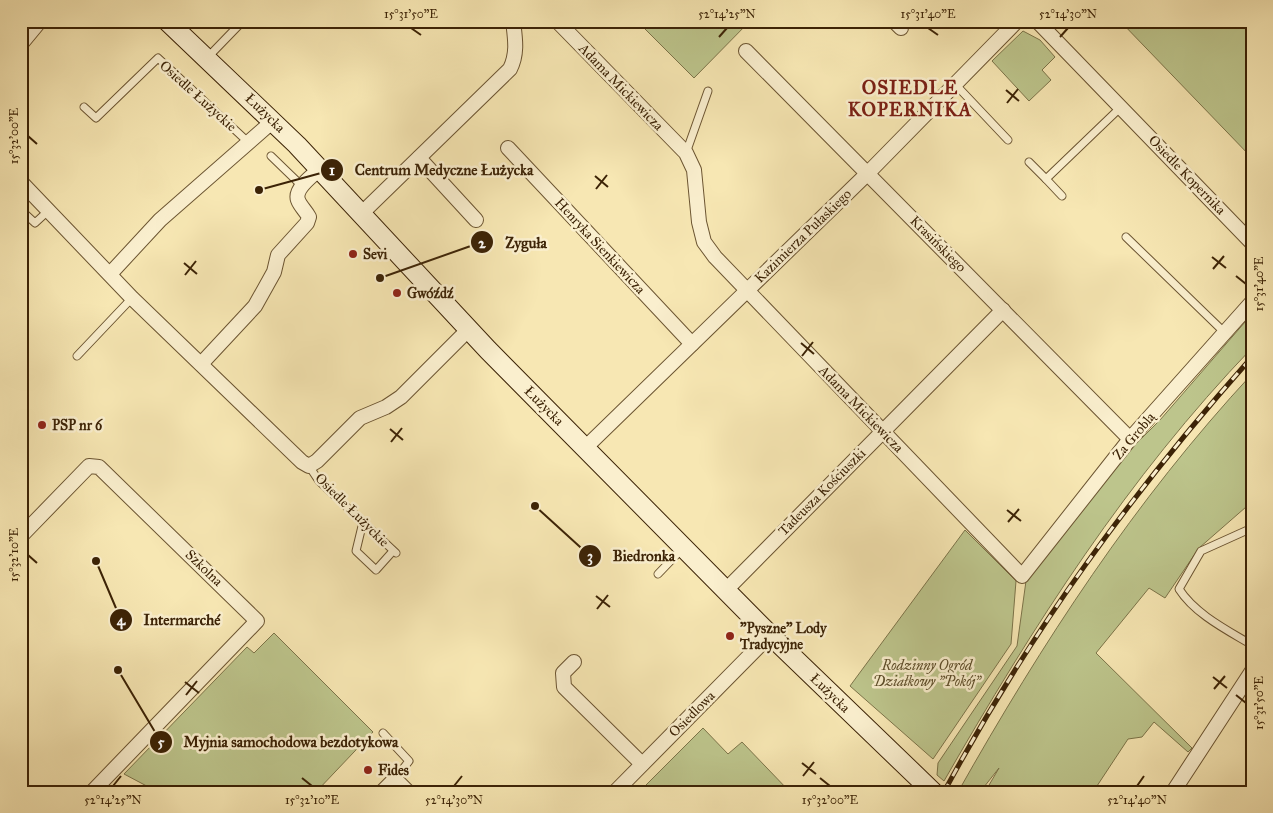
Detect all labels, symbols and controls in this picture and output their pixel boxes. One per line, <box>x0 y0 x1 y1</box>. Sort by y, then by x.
text: 15°31'50"E <box>384 7 438 21</box>
text: 52°14'25"N <box>698 7 756 21</box>
text: 15°31'40"E <box>901 7 956 21</box>
text: 52°14'30"N <box>1039 7 1097 21</box>
street label: Adama Mickiewicza <box>574 39 667 134</box>
street label: Osiedle Łużyckie <box>156 57 240 135</box>
district label: OSIEDLE KOPERNIKA <box>848 76 972 121</box>
street label: Łużycka <box>241 90 289 136</box>
text: 15°32'00"E <box>7 107 21 164</box>
street label: Osiedle Kopernika <box>1145 132 1229 218</box>
callout: Centrum Medyczne Łużycka <box>320 155 544 185</box>
text: 1 <box>329 161 335 179</box>
text: Centrum Medyczne Łużycka <box>355 161 534 180</box>
street label: Kazimierza Pułaskiego <box>751 185 855 287</box>
street label: Henryka Sienkiewicza <box>551 194 649 298</box>
street label: Krasińskiego <box>906 212 970 276</box>
callout: Zyguła <box>470 227 557 257</box>
text: 2 <box>478 234 486 252</box>
text: Zyguła <box>505 234 548 253</box>
place label: Sevi <box>363 246 388 263</box>
marker: Sevi <box>347 248 359 260</box>
text: 15°31'40"E <box>1252 256 1266 311</box>
place label: Gwóźdź <box>407 285 454 302</box>
marker: Gwóźdź <box>391 287 403 299</box>
street label: Adama Mickiewicza <box>814 361 907 456</box>
street label: Łużycka <box>521 383 567 429</box>
street label: Za Groblą <box>1109 408 1159 463</box>
place label: PSP nr 6 <box>52 417 103 434</box>
marker: PSP nr 6 <box>36 419 48 431</box>
street label: Tadeusza Kościuszki <box>775 445 869 539</box>
street label: Osiedle Łużyckie <box>311 469 393 551</box>
text: 15°32'10"E <box>7 528 21 582</box>
callout: Biedronka <box>578 541 685 571</box>
street label: Szkolna <box>182 546 226 590</box>
text: 3 <box>587 547 593 566</box>
text: Biedronka <box>613 547 676 565</box>
callout: Intermarché <box>108 605 230 635</box>
text: 4 <box>117 611 126 630</box>
text: Intermarché <box>143 611 221 629</box>
place label: "Pyszne" Lody Tradycyjne <box>739 620 828 654</box>
marker: "Pyszne" Lody Tradycyjne <box>724 630 736 642</box>
park label: Rodzinny Ogród Działkowy "Pokój" <box>873 657 982 690</box>
street label: Łużycka <box>806 670 854 716</box>
text: 15°31'50"E <box>1252 676 1266 730</box>
street label: Osiedlowa <box>665 687 719 741</box>
callout: Myjnia samochodowa bezdotykowa <box>148 727 408 757</box>
text: 5 <box>158 733 165 751</box>
text: Myjnia samochodowa bezdotykowa <box>184 733 399 752</box>
place label: Fides <box>378 762 409 779</box>
marker: Fides <box>362 764 374 776</box>
text: 52°14'25"N <box>84 793 142 807</box>
text: 15°32'10"E <box>285 793 339 807</box>
text: 52°14'30"N <box>425 793 483 807</box>
text: 15°32'00"E <box>802 793 859 807</box>
text: 52°14'40"N <box>1107 793 1167 807</box>

